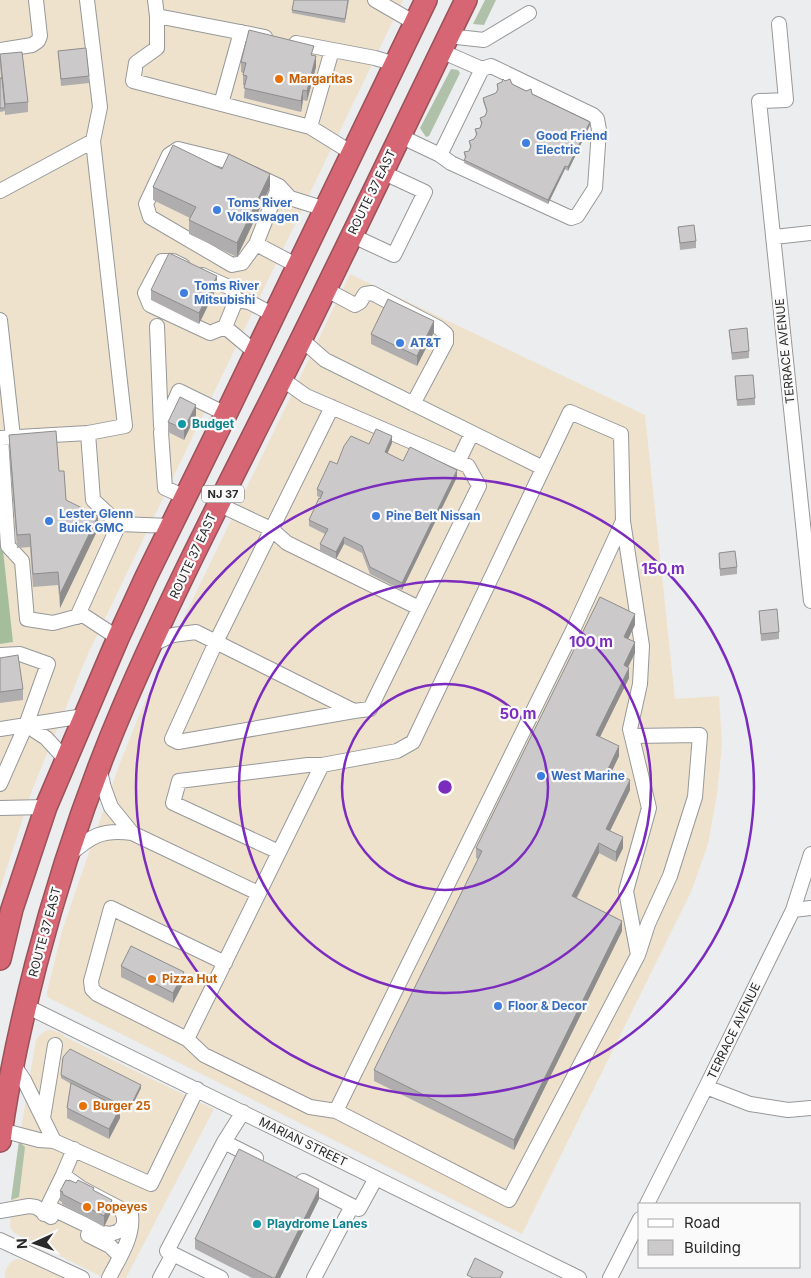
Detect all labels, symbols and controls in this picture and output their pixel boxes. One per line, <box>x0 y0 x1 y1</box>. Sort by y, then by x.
place label: Margaritas <box>289 71 353 86</box>
marker: Margaritas <box>273 73 285 85</box>
place label: Good Friend Electric <box>536 128 607 157</box>
marker: Good Friend Electric <box>520 137 532 149</box>
street label: ROUTE 37 EAST <box>344 147 399 237</box>
place label: Toms River Volkswagen <box>227 195 299 224</box>
marker: Toms River Volkswagen <box>211 204 223 216</box>
place label: Toms River Mitsubishi <box>194 278 259 307</box>
marker: Toms River Mitsubishi <box>178 287 190 299</box>
street label: TERRACE AVENUE <box>772 298 797 404</box>
place label: AT&T <box>410 335 441 350</box>
marker: AT&T <box>394 337 406 349</box>
place label: Budget <box>192 416 235 431</box>
marker: Budget <box>176 418 188 430</box>
road number: NJ 37 <box>202 486 244 502</box>
place label: Lester Glenn Buick GMC <box>59 506 133 535</box>
place label: Pine Belt Nissan <box>386 508 481 523</box>
street label: ROUTE 37 EAST <box>166 510 219 601</box>
marker: Pine Belt Nissan <box>370 510 382 522</box>
marker: Lester Glenn Buick GMC <box>43 515 55 527</box>
text: 150 m <box>641 559 685 578</box>
text: 100 m <box>569 632 613 651</box>
text: 50 m <box>500 704 536 723</box>
place label: West Marine <box>551 768 625 783</box>
marker: West Marine <box>535 770 547 782</box>
centre of rings <box>436 778 454 796</box>
street label: ROUTE 37 EAST <box>25 885 64 979</box>
place label: Pizza Hut <box>162 971 218 986</box>
marker: Pizza Hut <box>146 973 158 985</box>
street label: TERRACE AVENUE <box>704 980 763 1082</box>
place label: Floor & Decor <box>508 998 587 1013</box>
marker: Floor & Decor <box>492 1000 504 1012</box>
place label: Burger 25 <box>93 1098 151 1113</box>
marker: Burger 25 <box>77 1100 89 1112</box>
street label: MARIAN STREET <box>257 1114 350 1169</box>
place label: Popeyes <box>97 1199 148 1214</box>
marker: Popeyes <box>81 1201 93 1213</box>
legend <box>638 1203 801 1268</box>
text: Road <box>684 1213 720 1232</box>
place label: Playdrome Lanes <box>267 1216 368 1231</box>
north arrow <box>10 1218 60 1268</box>
marker: Playdrome Lanes <box>251 1218 263 1230</box>
text: N <box>13 1238 30 1249</box>
text: Building <box>684 1238 741 1257</box>

